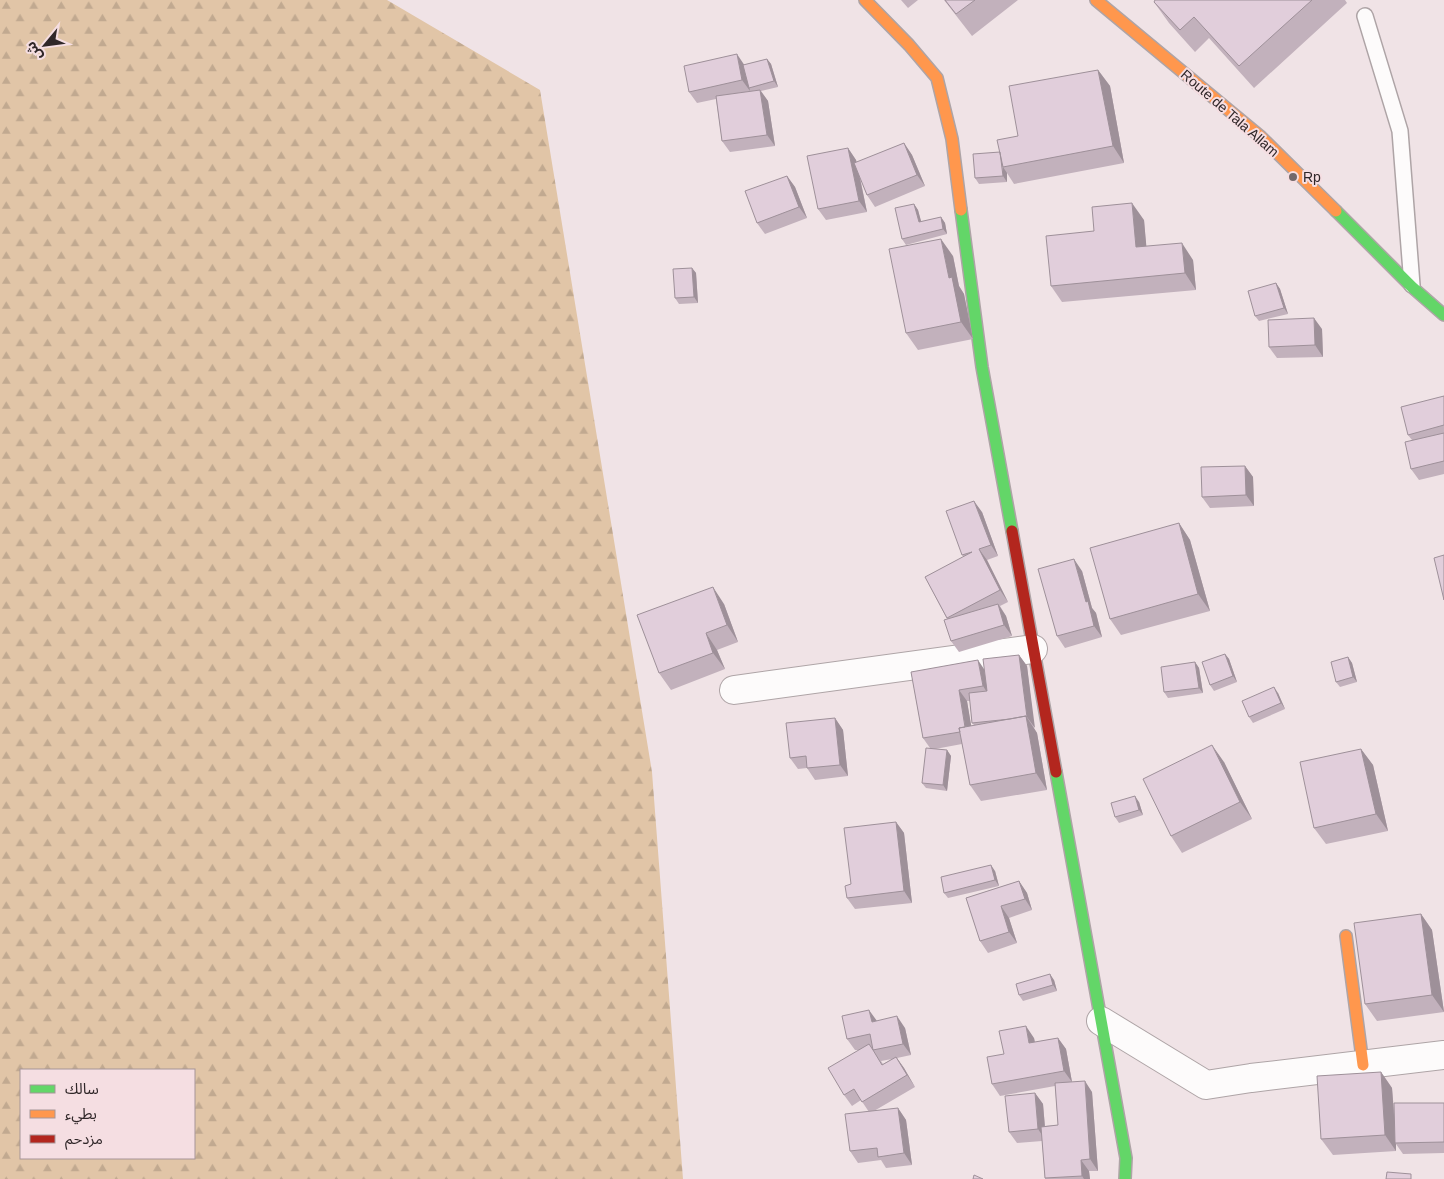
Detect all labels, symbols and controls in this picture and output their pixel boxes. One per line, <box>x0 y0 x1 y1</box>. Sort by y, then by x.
north arrow <box>20 20 70 70</box>
text: ش <box>22 39 45 64</box>
street label: Route de Tala Allam <box>1178 66 1282 160</box>
place label: Rp <box>1303 169 1321 185</box>
marker: Rp <box>1287 171 1299 183</box>
legend <box>20 1069 195 1159</box>
text: سالك <box>65 1080 99 1097</box>
text: بطيء <box>65 1105 97 1125</box>
text: مزدحم <box>65 1130 103 1150</box>

